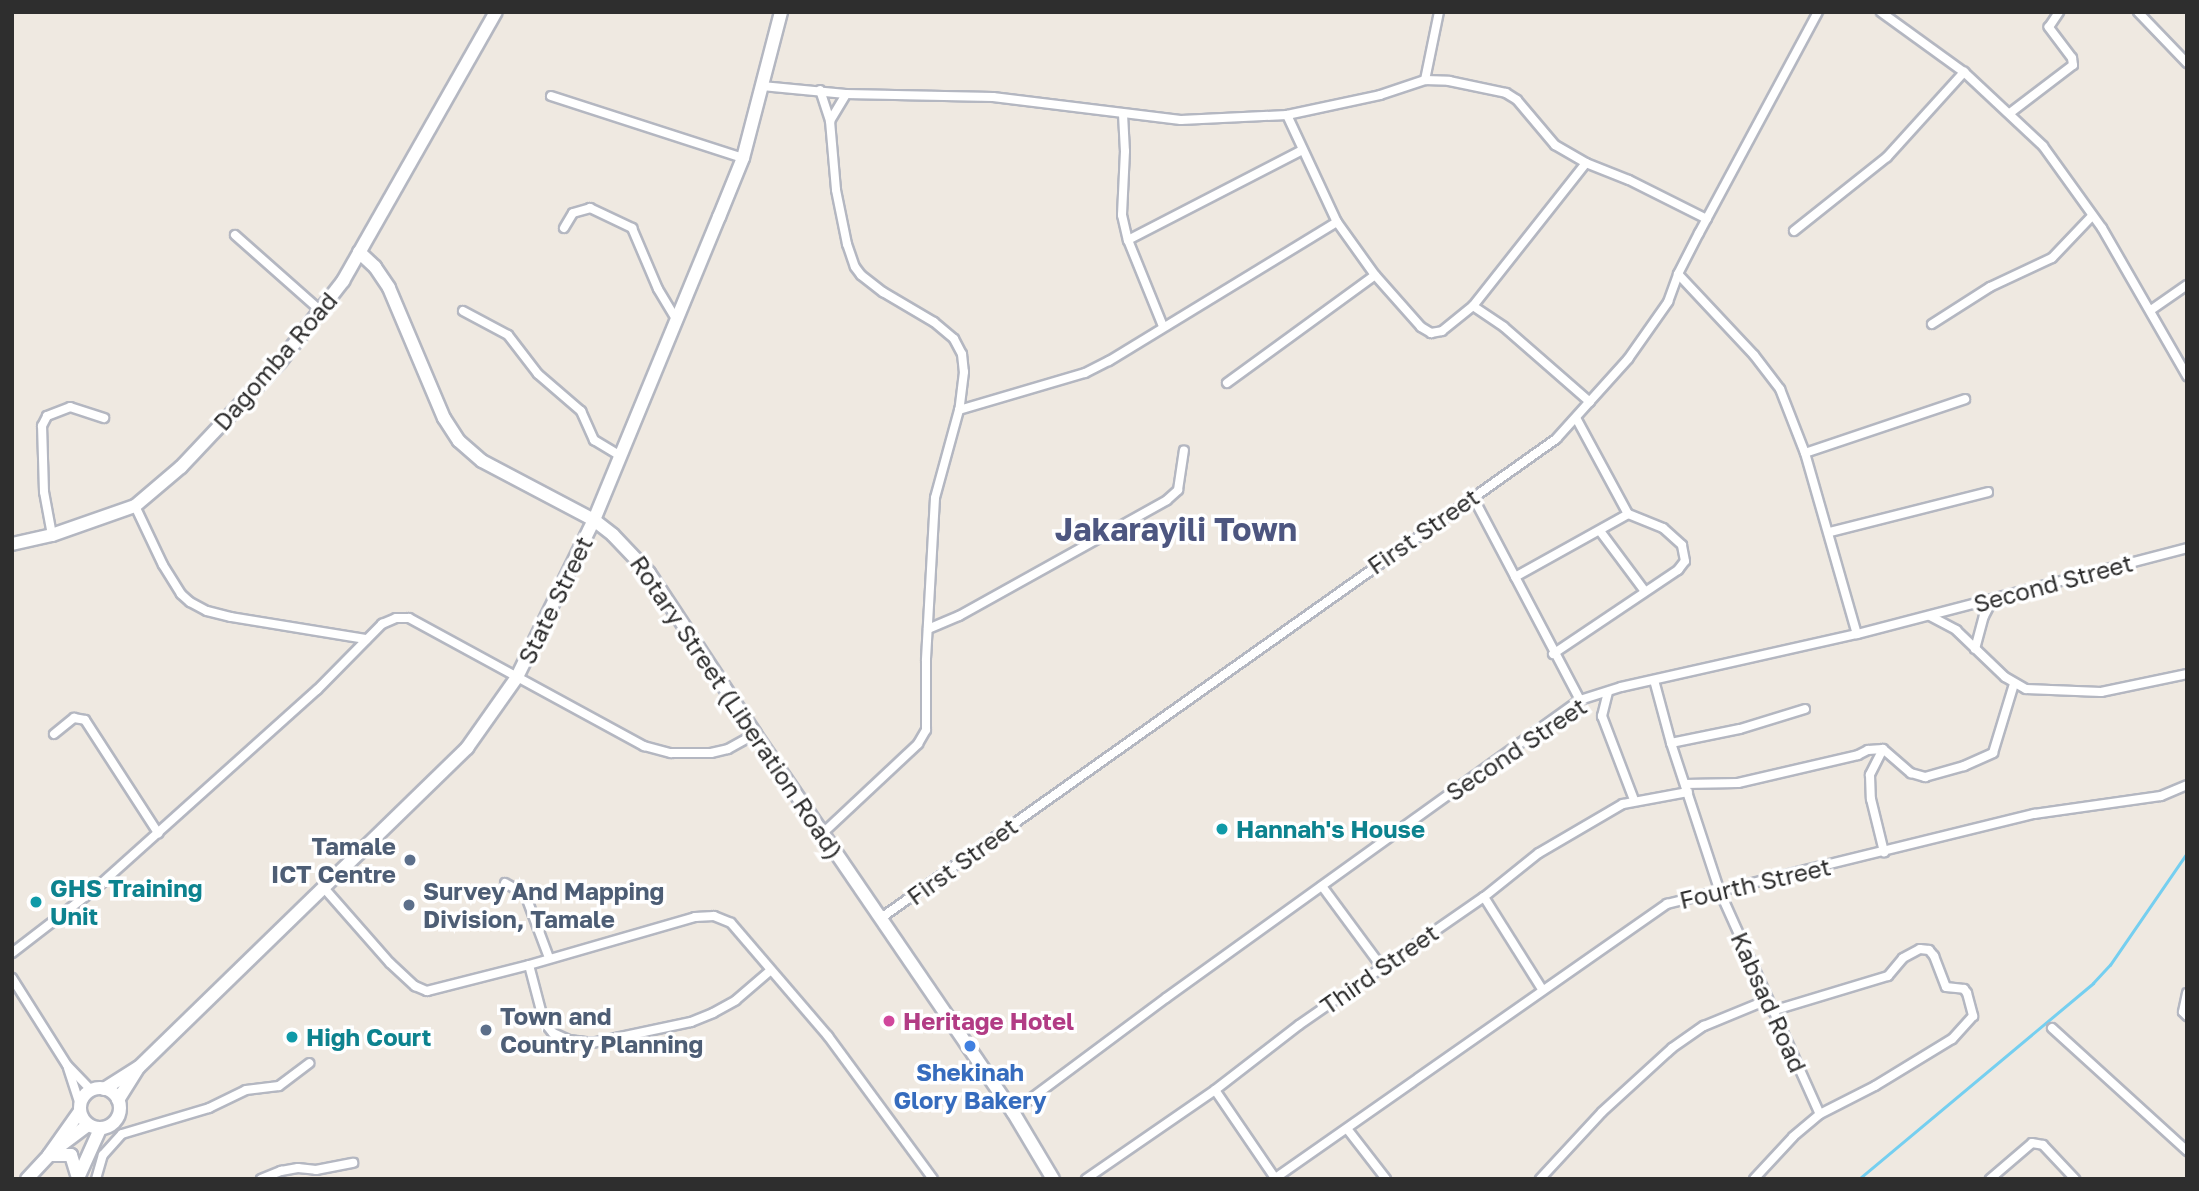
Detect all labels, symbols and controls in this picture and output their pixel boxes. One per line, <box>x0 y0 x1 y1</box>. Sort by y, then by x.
street label: Dagomba Road <box>207 286 343 436</box>
street label: First Street <box>1362 482 1484 580</box>
district label: Jakarayili Town <box>1055 510 1297 548</box>
street label: State Street <box>512 532 598 668</box>
street label: Second Street <box>1970 548 2136 618</box>
street label: Rotary Street (Liberation Road) <box>625 550 849 864</box>
street label: Second Street <box>1440 691 1592 807</box>
street label: First Street <box>901 811 1023 911</box>
place label: Hannah's House <box>1236 815 1425 843</box>
marker: Hannah's House <box>1214 821 1230 837</box>
place label: Tamale ICT Centre <box>271 832 396 888</box>
marker: Tamale ICT Centre <box>402 852 418 868</box>
street label: Fourth Street <box>1677 852 1833 914</box>
place label: GHS Training Unit <box>50 874 202 930</box>
place label: Survey And Mapping Division, Tamale <box>423 877 664 933</box>
marker: GHS Training Unit <box>28 894 44 910</box>
marker: Survey And Mapping Division, Tamale <box>401 897 417 913</box>
street label: Third Street <box>1315 918 1443 1020</box>
street label: Kabsad Road <box>1725 927 1813 1077</box>
place label: Town and Country Planning <box>500 1002 703 1058</box>
place label: Heritage Hotel <box>903 1007 1074 1035</box>
marker: Heritage Hotel <box>881 1013 897 1029</box>
marker: Town and Country Planning <box>478 1022 494 1038</box>
place label: High Court <box>306 1023 431 1051</box>
marker: High Court <box>284 1029 300 1045</box>
marker: Shekinah Glory Bakery <box>962 1038 978 1054</box>
place label: Shekinah Glory Bakery <box>893 1058 1047 1114</box>

